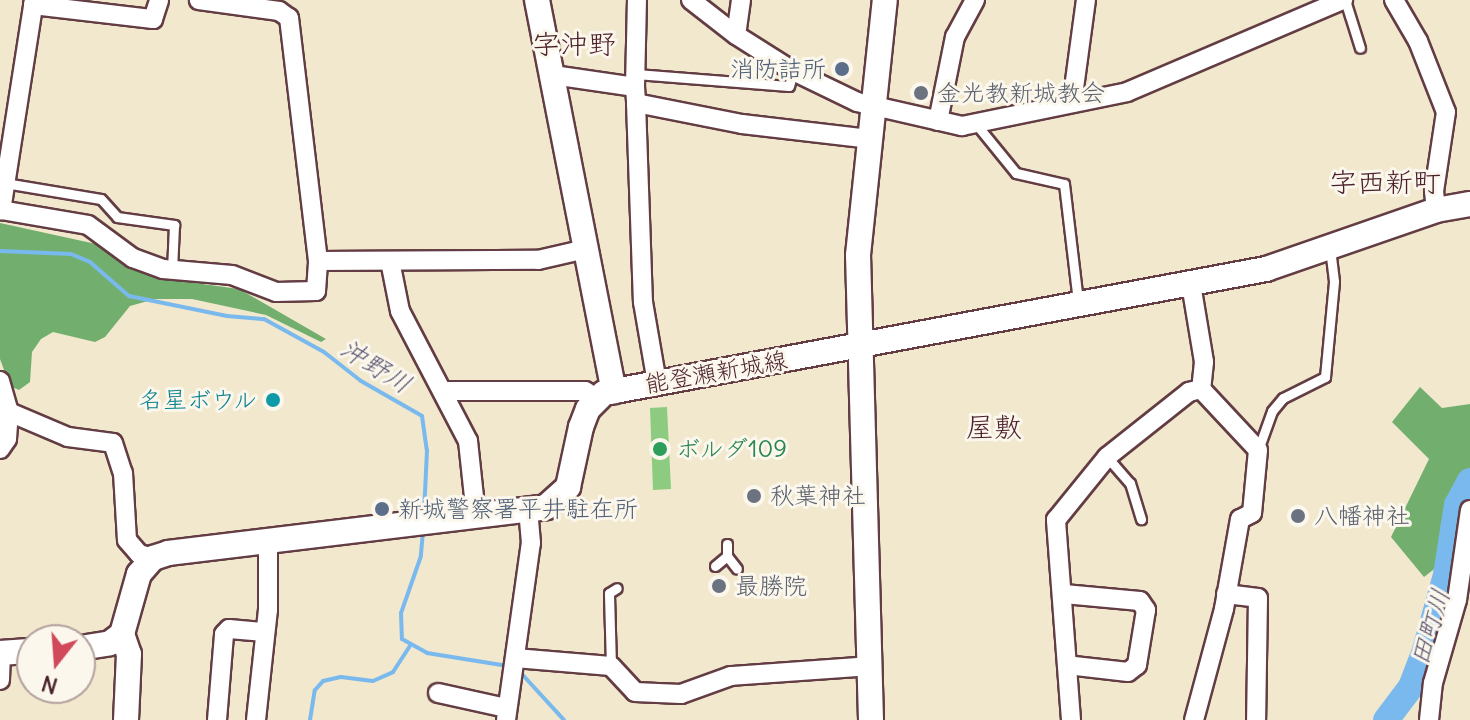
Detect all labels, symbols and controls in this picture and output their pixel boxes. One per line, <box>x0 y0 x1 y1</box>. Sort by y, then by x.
district label: 字沖野 <box>532 27 616 61</box>
place label: 消防詰所 <box>730 55 826 83</box>
marker: 消防詰所 <box>833 60 851 78</box>
place label: 金光教新城教会 <box>937 79 1105 107</box>
marker: 金光教新城教会 <box>912 84 930 102</box>
district label: 字西新町 <box>1329 165 1441 199</box>
water label: 沖野川 <box>335 332 417 400</box>
street label: 能登瀬新城線 <box>643 345 789 399</box>
place label: 名星ボウル <box>137 386 257 414</box>
marker: 名星ボウル <box>264 391 282 409</box>
district label: 屋敷 <box>966 410 1022 444</box>
place label: ボルダ109 <box>676 435 787 463</box>
marker: ボルダ109 <box>651 440 669 458</box>
place label: 秋葉神社 <box>770 482 866 510</box>
marker: 秋葉神社 <box>745 487 763 505</box>
place label: 新城警察署平井駐在所 <box>398 495 638 523</box>
marker: 新城警察署平井駐在所 <box>373 500 391 518</box>
place label: 八幡神社 <box>1314 502 1410 530</box>
marker: 八幡神社 <box>1289 507 1307 525</box>
place label: 最勝院 <box>735 572 807 600</box>
marker: 最勝院 <box>710 577 728 595</box>
water label: 田町川 <box>1404 585 1456 669</box>
north arrow <box>16 624 96 704</box>
text: N <box>38 669 61 701</box>

